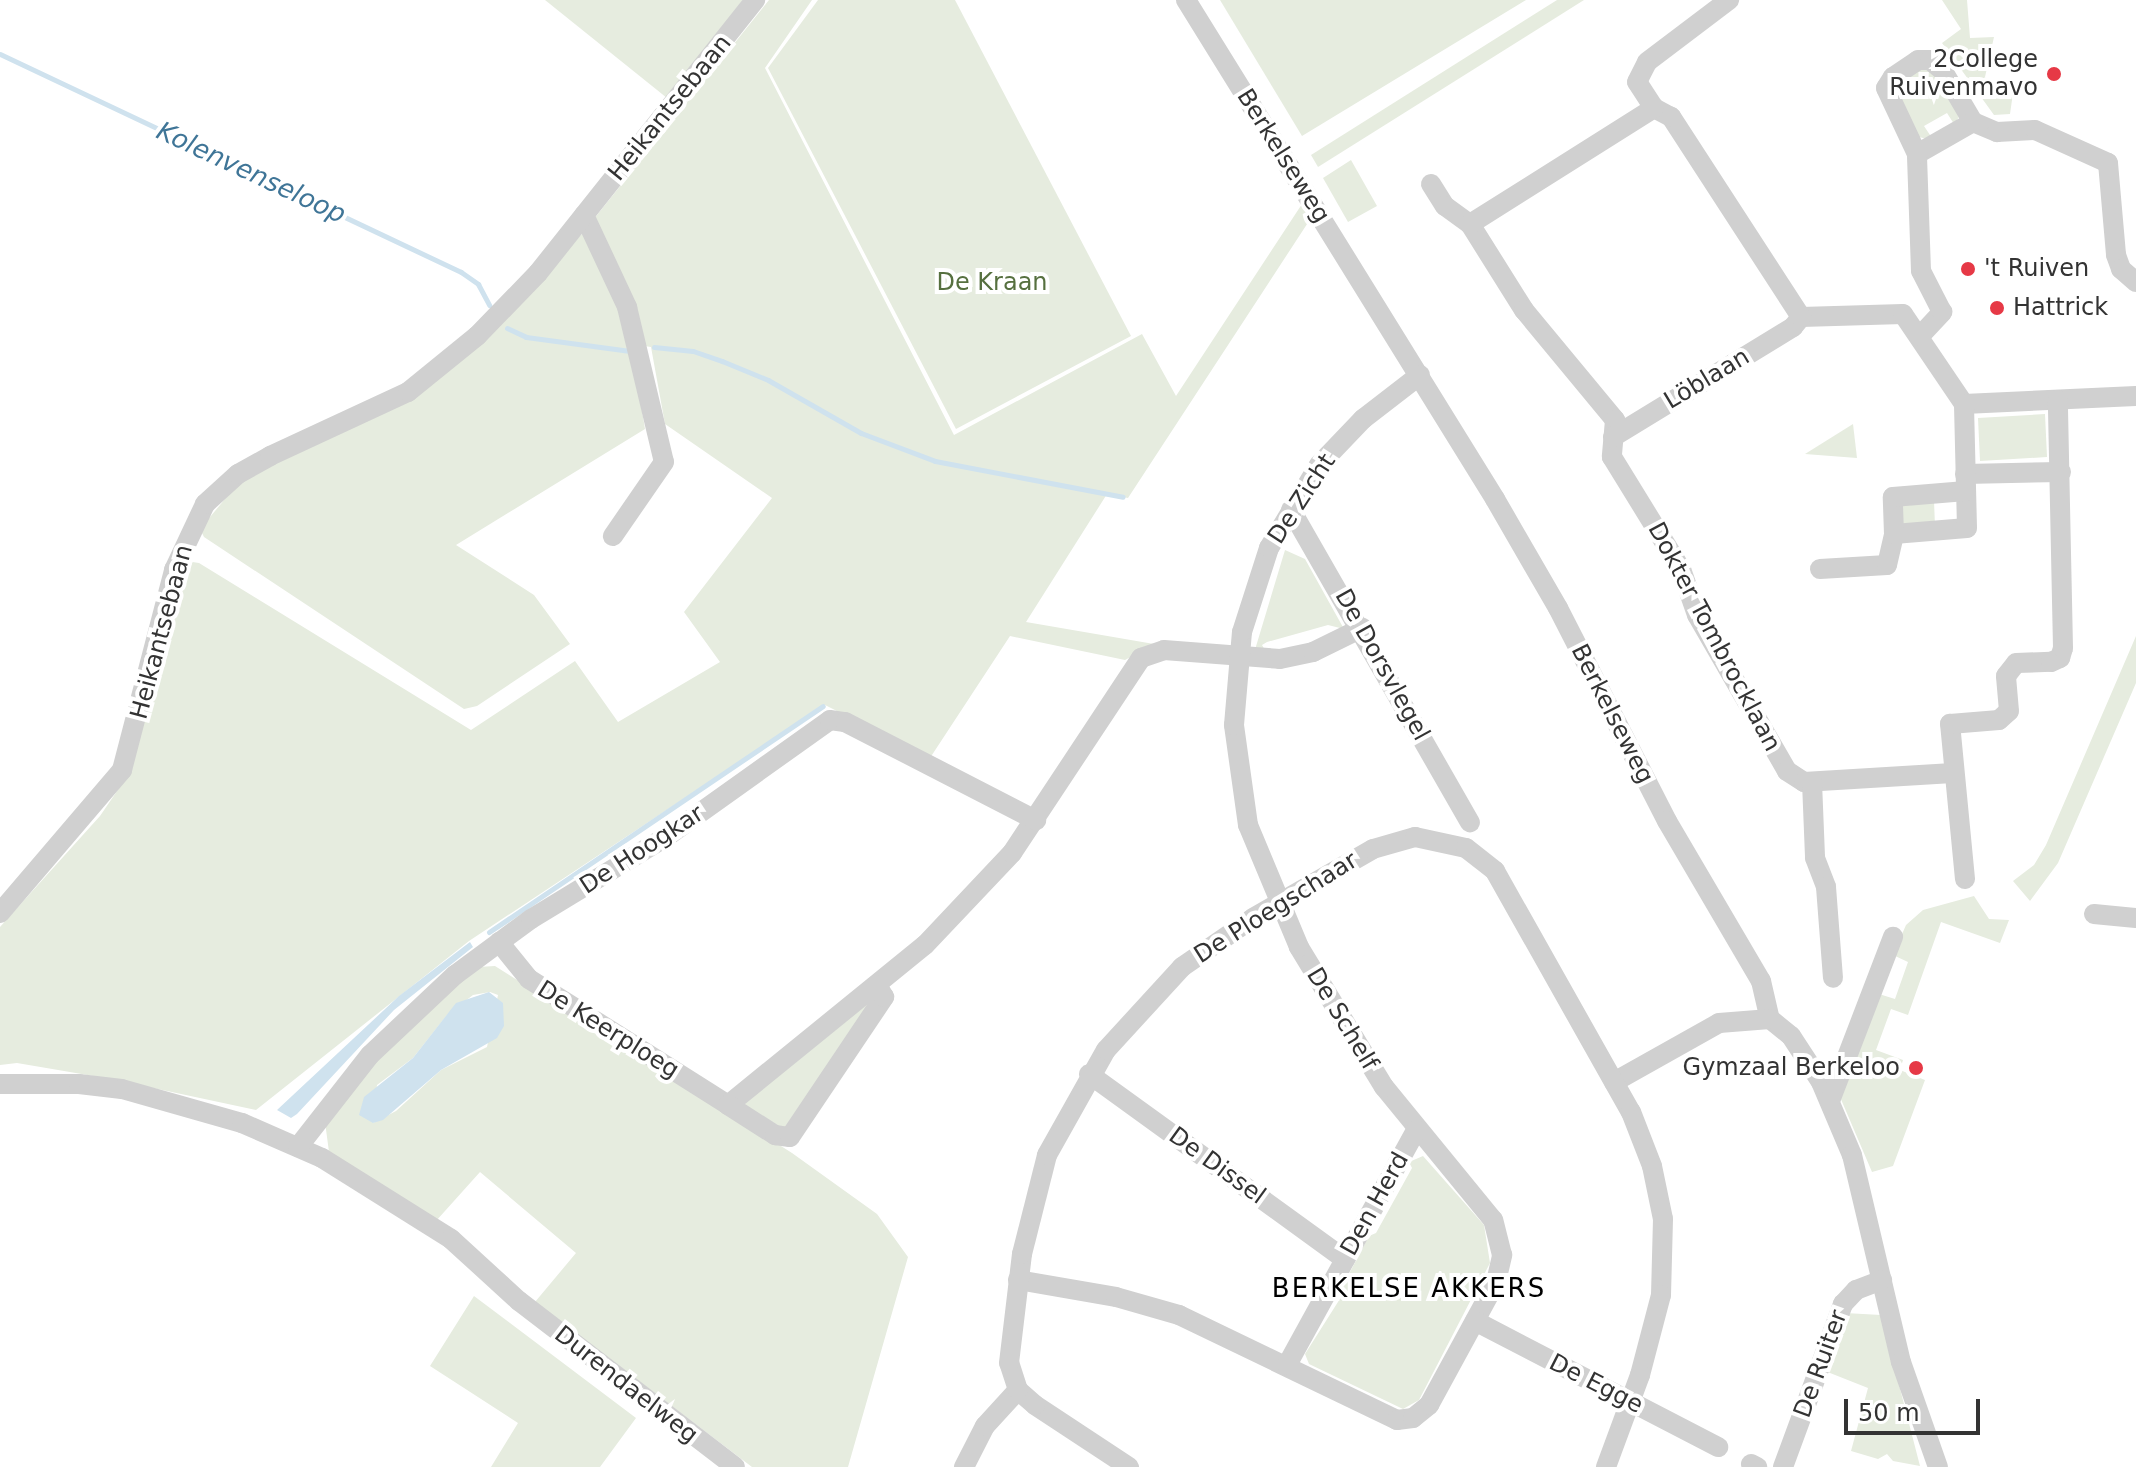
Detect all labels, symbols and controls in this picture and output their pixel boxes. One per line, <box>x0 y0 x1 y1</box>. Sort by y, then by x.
street label: Heikantsebaan <box>602 29 738 187</box>
place label: 2College Ruivenmavo <box>1889 46 2038 102</box>
marker: 2College Ruivenmavo <box>2045 65 2063 83</box>
street label: Berkelseweg <box>1230 84 1336 228</box>
water label: Kolenvenseloop <box>152 116 350 230</box>
place label: 't Ruiven <box>1984 255 2089 283</box>
marker: 't Ruiven <box>1959 260 1977 278</box>
park label: De Kraan <box>936 269 1048 297</box>
place label: Hattrick <box>2013 294 2108 322</box>
marker: Hattrick <box>1988 299 2006 317</box>
street label: Löblaan <box>1659 342 1755 416</box>
street label: De Zicht <box>1262 448 1342 550</box>
street label: Dokter Tombrocklaan <box>1641 518 1787 756</box>
street label: Heikantsebaan <box>125 542 199 722</box>
street label: De Dorsvlegel <box>1329 584 1435 746</box>
street label: Berkelseweg <box>1565 640 1659 788</box>
street label: De Hoogkar <box>575 799 709 901</box>
street label: De Ploegschaar <box>1189 846 1363 970</box>
street label: De Schelf <box>1300 963 1384 1075</box>
street label: De Keerploeg <box>532 975 684 1085</box>
place label: Gymzaal Berkeloo <box>1683 1054 1900 1082</box>
marker: Gymzaal Berkeloo <box>1907 1059 1925 1077</box>
street label: De Dissel <box>1163 1121 1271 1211</box>
street label: Den Herd <box>1335 1147 1415 1261</box>
district label: BERKELSE AKKERS <box>1272 1273 1546 1305</box>
street label: De Ruiter <box>1788 1306 1854 1422</box>
street label: Durendaelweg <box>549 1320 703 1450</box>
street label: De Egge <box>1544 1348 1648 1420</box>
scale bar <box>1848 1383 1984 1433</box>
text: 50 m <box>1858 1399 1920 1427</box>

